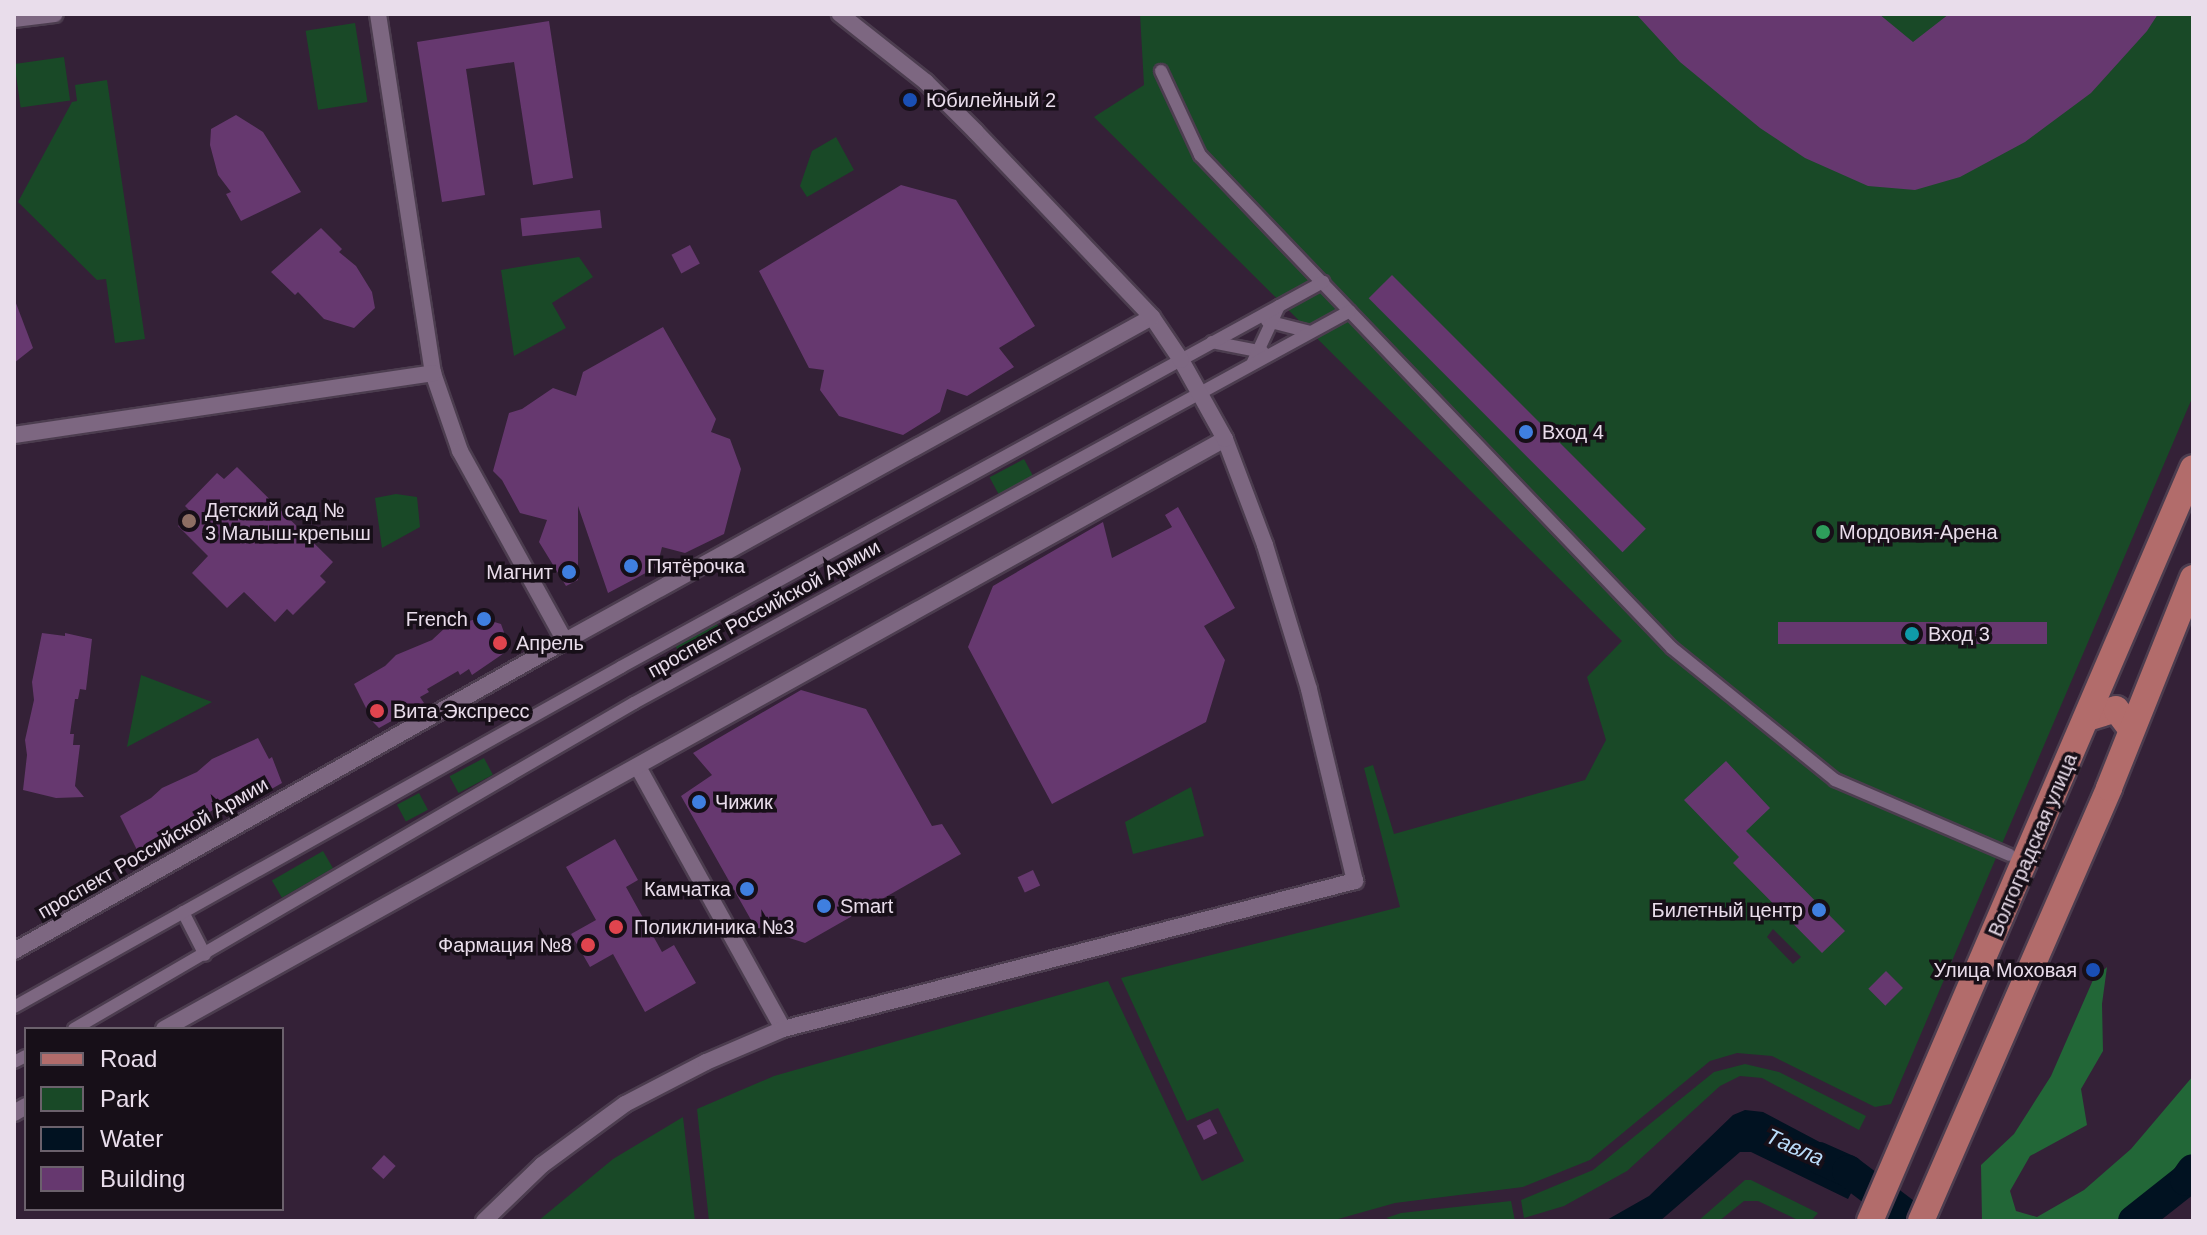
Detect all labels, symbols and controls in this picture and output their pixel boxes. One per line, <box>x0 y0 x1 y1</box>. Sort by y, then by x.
place label: Юбилейный 2 <box>926 88 1056 112</box>
marker: Юбилейный 2 <box>901 91 919 109</box>
place label: Вход 4 <box>1542 420 1604 444</box>
marker: Вход 4 <box>1517 423 1535 441</box>
place label: Детский сад № 3 Малыш-крепыш <box>205 498 371 545</box>
marker: Детский сад № 3 Малыш-крепыш <box>180 512 198 530</box>
place label: Мордовия-Арена <box>1839 520 1998 544</box>
marker: Мордовия-Арена <box>1814 523 1832 541</box>
street label: проспект Российской Армии <box>644 535 884 683</box>
place label: Пятёрочка <box>647 554 745 578</box>
marker: Пятёрочка <box>622 557 640 575</box>
place label: Магнит <box>486 560 553 584</box>
marker: Магнит <box>560 563 578 581</box>
place label: French <box>406 607 468 631</box>
marker: French <box>475 610 493 628</box>
place label: Вход 3 <box>1928 622 1990 646</box>
marker: Вход 3 <box>1903 625 1921 643</box>
place label: Апрель <box>516 631 584 655</box>
marker: Апрель <box>491 634 509 652</box>
place label: Вита Экспресс <box>393 699 530 723</box>
marker: Вита Экспресс <box>368 702 386 720</box>
street label: Волгоградская улица <box>1984 750 2082 940</box>
street label: проспект Российской Армии <box>34 772 272 924</box>
place label: Чижик <box>715 790 773 814</box>
marker: Чижик <box>690 793 708 811</box>
place label: Камчатка <box>644 877 731 901</box>
marker: Камчатка <box>738 880 756 898</box>
place label: Smart <box>840 894 893 918</box>
marker: Smart <box>815 897 833 915</box>
place label: Билетный центр <box>1652 898 1803 922</box>
marker: Билетный центр <box>1810 901 1828 919</box>
place label: Поликлиника №3 <box>634 915 794 939</box>
marker: Поликлиника №3 <box>605 916 627 938</box>
place label: Фармация №8 <box>438 933 572 957</box>
marker: Фармация №8 <box>579 936 597 954</box>
place label: Улица Моховая <box>1934 958 2077 982</box>
marker: Улица Моховая <box>2084 961 2102 979</box>
legend <box>24 1027 284 1211</box>
text: Road <box>100 1045 157 1072</box>
text: Park <box>100 1085 149 1112</box>
water label: Тавла <box>1762 1123 1828 1171</box>
text: Water <box>100 1125 163 1152</box>
text: Building <box>100 1165 185 1192</box>

